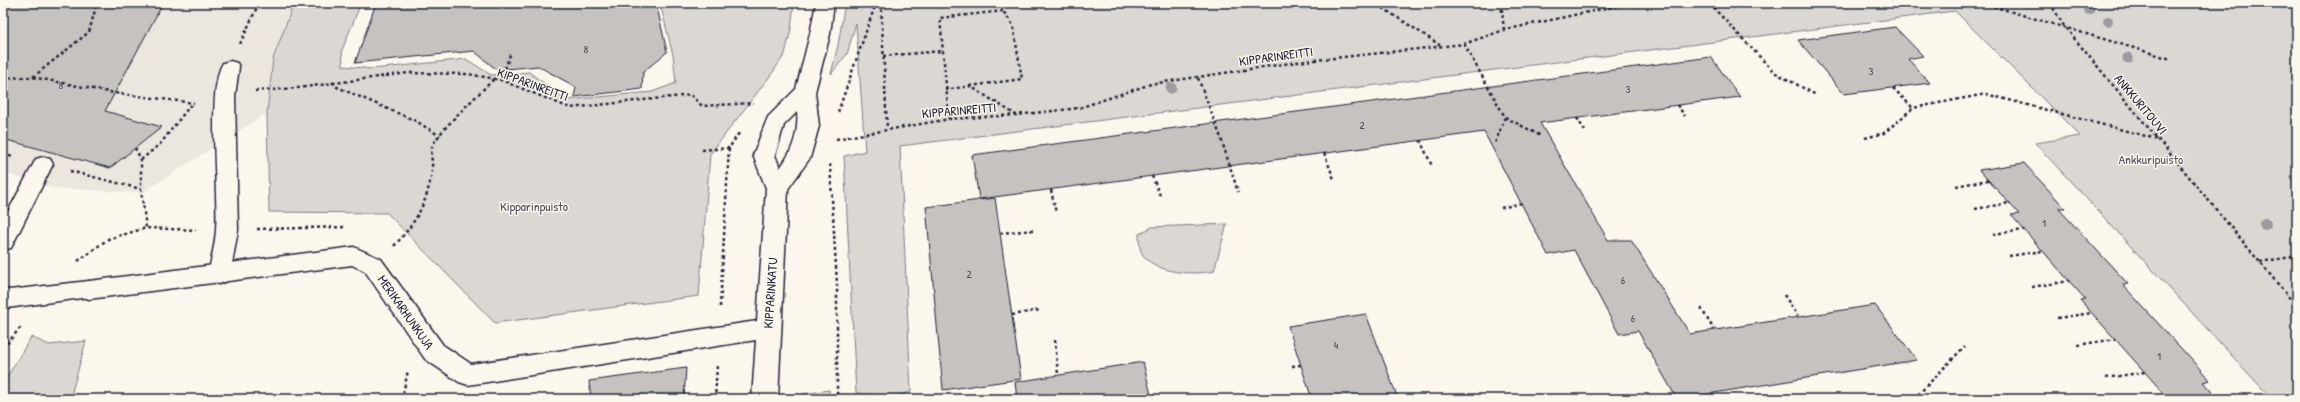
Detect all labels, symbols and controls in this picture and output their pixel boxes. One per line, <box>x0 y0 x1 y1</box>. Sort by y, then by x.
house number: 8 <box>584 42 589 56</box>
street label: KIPPARINREITTI <box>1238 42 1314 70</box>
street label: KIPPARINREITTI <box>495 63 571 105</box>
house number: 3 <box>1869 64 1874 78</box>
street label: ANKKURITOUVI <box>2110 70 2172 138</box>
house number: 8 <box>59 78 64 92</box>
house number: 3 <box>1626 82 1631 96</box>
street label: KIPPARINREITTI <box>921 98 997 122</box>
house number: 2 <box>1359 118 1365 132</box>
park label: Ankkuripuisto <box>2119 150 2183 168</box>
park label: Kipparinpuisto <box>500 197 568 215</box>
house number: 1 <box>2042 216 2046 230</box>
street label: KIPPARINKATU <box>759 257 781 329</box>
house number: 2 <box>966 267 972 281</box>
street label: MERIKARHUNKUJA <box>374 271 439 353</box>
house number: 6 <box>1621 273 1626 287</box>
house number: 6 <box>1631 311 1636 325</box>
house number: 4 <box>1334 338 1338 352</box>
house number: 1 <box>2157 349 2161 363</box>

